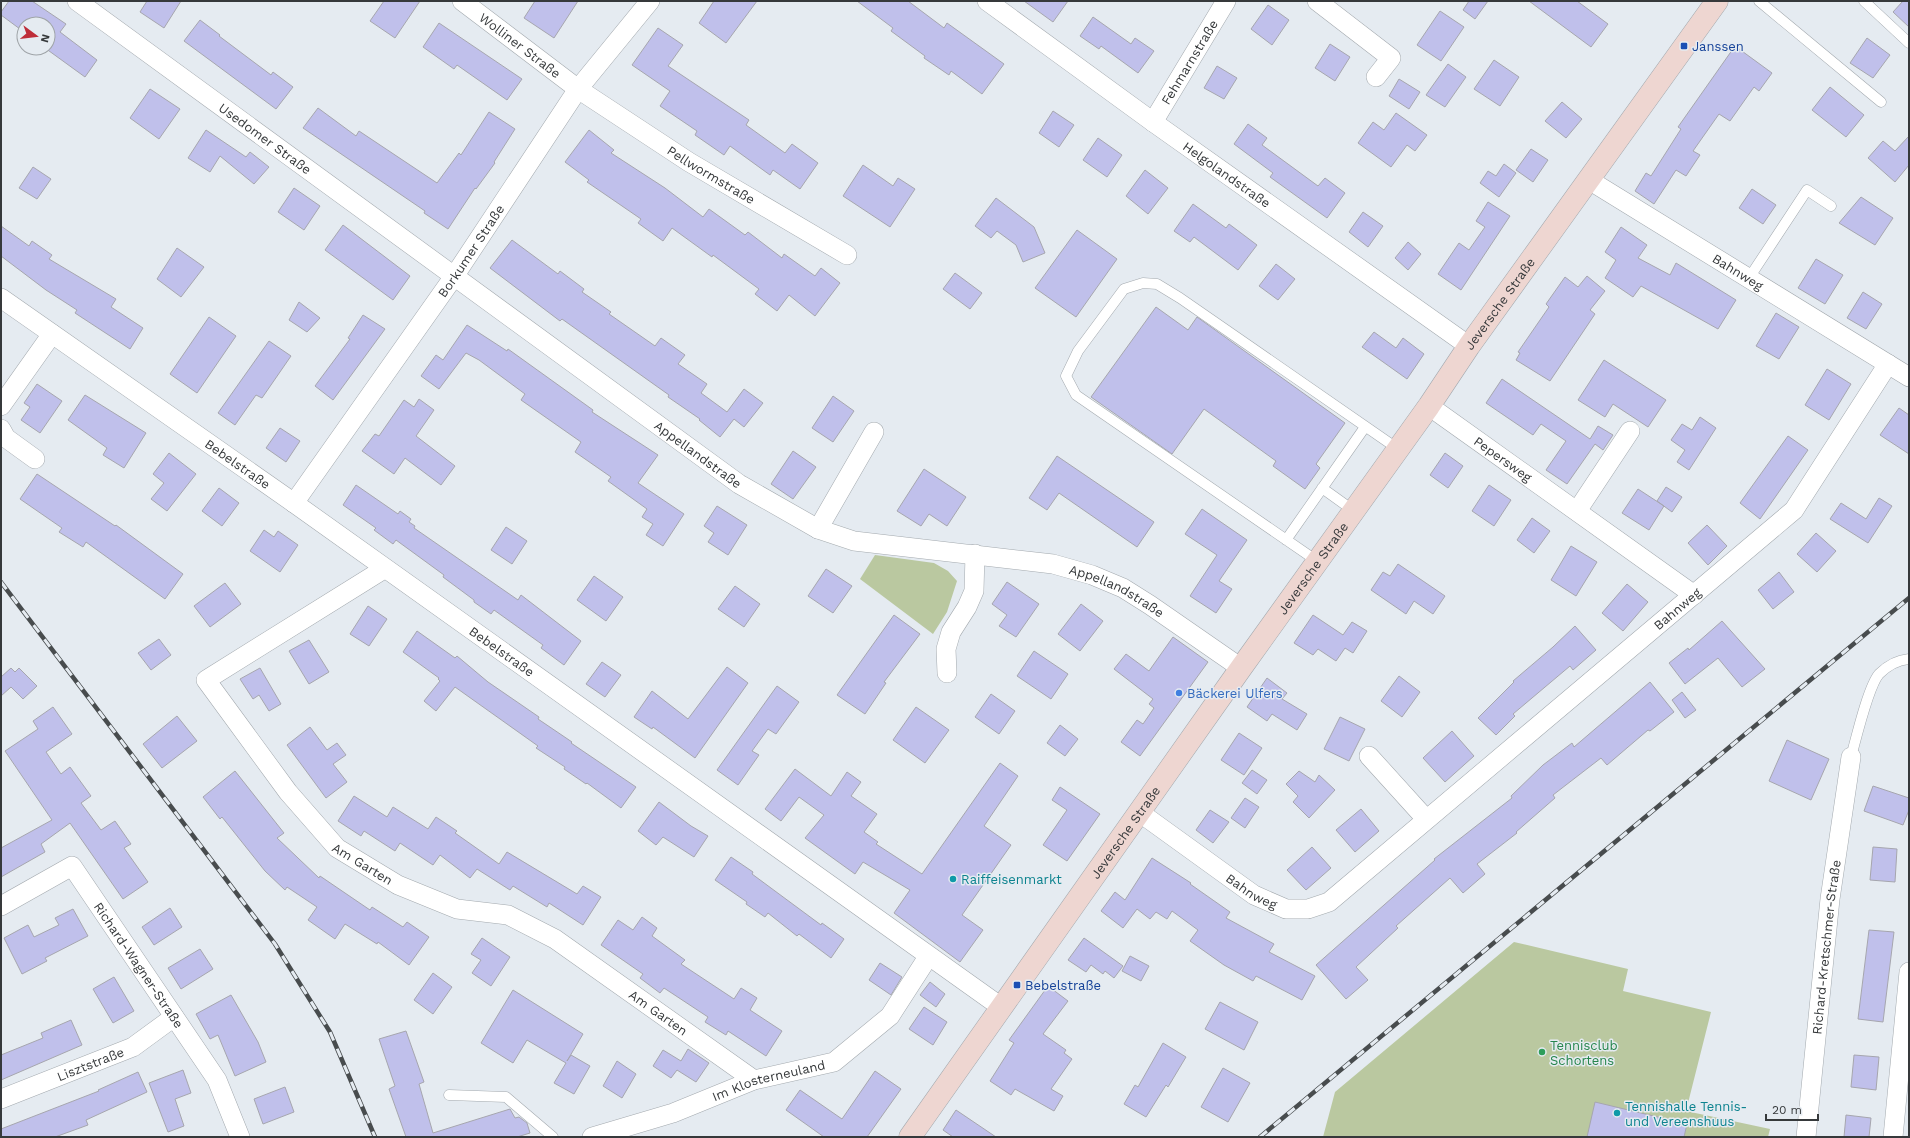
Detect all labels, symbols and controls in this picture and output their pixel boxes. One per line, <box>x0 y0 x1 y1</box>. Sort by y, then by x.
street label: Wolliner Straße <box>476 10 563 81</box>
north arrow <box>16 16 56 56</box>
street label: Fehmarnstraße <box>1158 17 1221 107</box>
text: N <box>38 33 53 44</box>
place label: Janssen <box>1692 39 1744 54</box>
marker: Janssen <box>1679 41 1689 51</box>
street label: Usedomer Straße <box>216 100 314 177</box>
street label: Helgolandstraße <box>1180 139 1273 211</box>
street label: Pellwormstraße <box>664 143 757 207</box>
street label: Borkumer Straße <box>435 202 507 300</box>
street label: Bahnweg <box>1710 251 1766 294</box>
street label: Jeversche Straße <box>1462 255 1538 353</box>
street label: Appellandstraße <box>651 418 744 491</box>
street label: Pepersweg <box>1471 434 1535 485</box>
street label: Bebelstraße <box>202 436 273 492</box>
street label: Jeversche Straße <box>1275 519 1351 617</box>
street label: Appellandstraße <box>1067 562 1167 620</box>
street label: Bahnweg <box>1651 585 1704 633</box>
street label: Bebelstraße <box>466 623 537 680</box>
place label: Bäckerei Ulfers <box>1187 686 1283 701</box>
marker: Bäckerei Ulfers <box>1174 688 1184 698</box>
street label: Jeversche Straße <box>1088 783 1163 882</box>
street label: Am Garten <box>329 840 395 888</box>
street label: Richard-Kretschmer-Straße <box>1809 859 1844 1035</box>
street label: Bahnweg <box>1223 870 1279 912</box>
place label: Raiffeisenmarkt <box>961 872 1062 887</box>
marker: Raiffeisenmarkt <box>948 874 958 884</box>
street label: Richard-Wagner-Straße <box>91 900 187 1031</box>
place label: Bebelstraße <box>1025 978 1101 993</box>
marker: Bebelstraße <box>1012 980 1022 990</box>
street label: Am Garten <box>626 987 690 1039</box>
place label: Tennisclub Schortens <box>1550 1038 1618 1068</box>
street label: Lisztstraße <box>55 1044 126 1084</box>
marker: Tennisclub Schortens <box>1537 1047 1547 1057</box>
street label: Im Klosterneuland <box>710 1057 827 1104</box>
scale bar <box>1766 1096 1818 1122</box>
place label: Tennishalle Tennis- und Vereenshuus <box>1625 1099 1747 1129</box>
text: 20 m <box>1772 1103 1802 1117</box>
marker: Tennishalle Tennis- und Vereenshuus <box>1612 1108 1622 1118</box>

